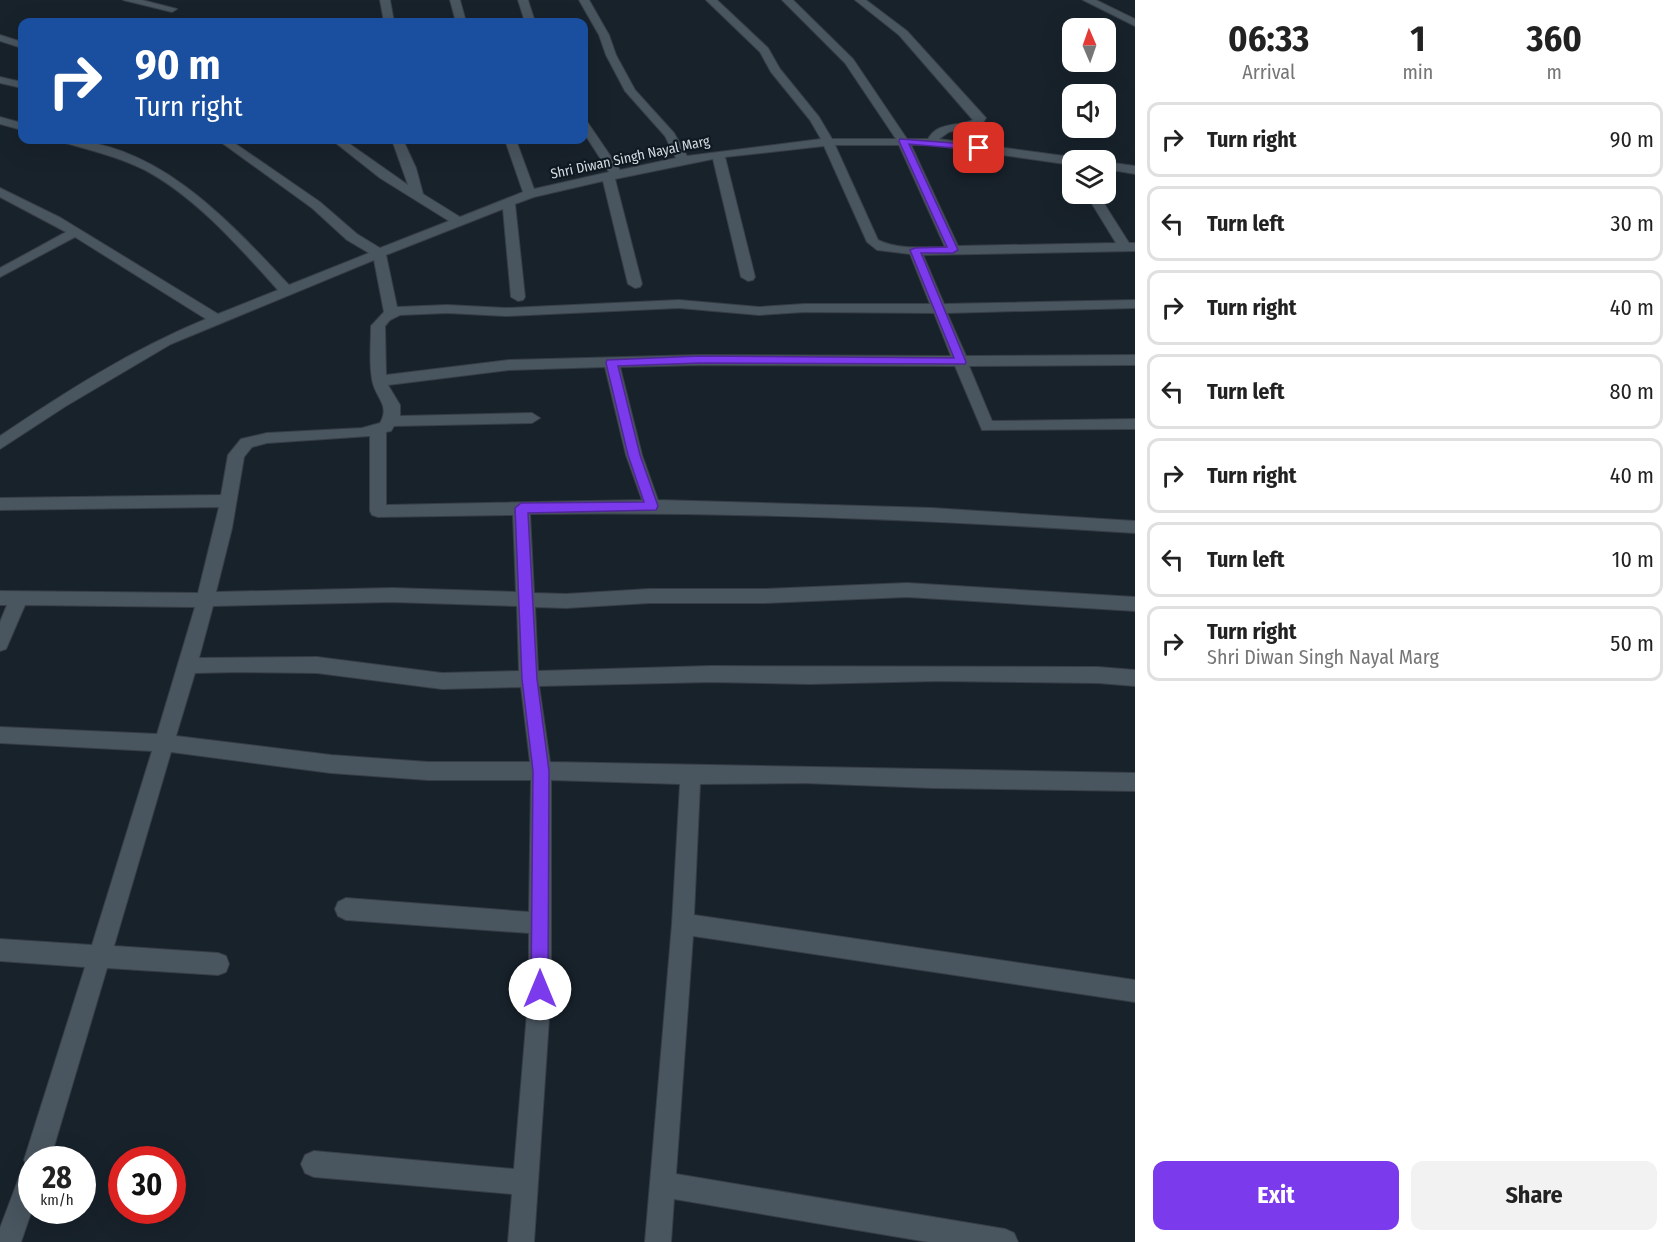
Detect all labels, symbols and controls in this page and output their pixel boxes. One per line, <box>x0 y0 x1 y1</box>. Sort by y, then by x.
text: 06:33 <box>1228 17 1309 61</box>
text: 1 <box>1410 17 1426 61</box>
text: 360 <box>1526 17 1582 61</box>
north arrow <box>1062 18 1116 72</box>
map controls <box>1062 18 1116 204</box>
text: 90 m <box>135 40 220 90</box>
icon: right <box>36 42 114 120</box>
text: Arrival <box>1242 60 1295 84</box>
text: min <box>1402 60 1433 84</box>
text: m <box>1547 60 1562 84</box>
button: sound <box>1062 84 1116 138</box>
text: Turn right <box>135 91 243 123</box>
pin <box>953 122 1004 173</box>
icon: right <box>1156 123 1189 156</box>
text: Turn right <box>1207 126 1296 153</box>
text: 90 m <box>1610 126 1654 153</box>
icon: arrive <box>962 131 995 164</box>
street label: Shri Diwan Singh Nayal Marg <box>549 132 712 183</box>
button: layers <box>1062 150 1116 204</box>
icon: left <box>1156 207 1189 240</box>
text: Turn left <box>1207 210 1285 237</box>
text: 30 m <box>1611 210 1654 237</box>
icon: right <box>1156 291 1189 324</box>
text: Turn right <box>1207 294 1296 321</box>
text: 40 m <box>1610 294 1654 321</box>
icon: left <box>1156 375 1189 408</box>
text: Turn left <box>1207 378 1285 405</box>
text: 80 m <box>1609 378 1654 405</box>
icon: right <box>1156 459 1189 492</box>
text: Turn right <box>1207 462 1296 489</box>
text: 40 m <box>1610 462 1654 489</box>
icon: left <box>1156 543 1189 576</box>
text: Turn left <box>1207 546 1285 573</box>
text: 10 m <box>1612 546 1654 573</box>
text: Turn right <box>1207 618 1296 645</box>
icon: right <box>1156 627 1189 660</box>
text: 50 m <box>1610 630 1654 657</box>
text: Shri Diwan Singh Nayal Marg <box>1207 645 1439 669</box>
position arrow <box>508 957 572 1021</box>
speed limit sign: 30 <box>108 1146 186 1224</box>
text: 28 <box>42 1160 72 1196</box>
button: Exit <box>1153 1161 1399 1230</box>
button: Share <box>1411 1161 1657 1230</box>
text: km/h <box>40 1191 74 1209</box>

